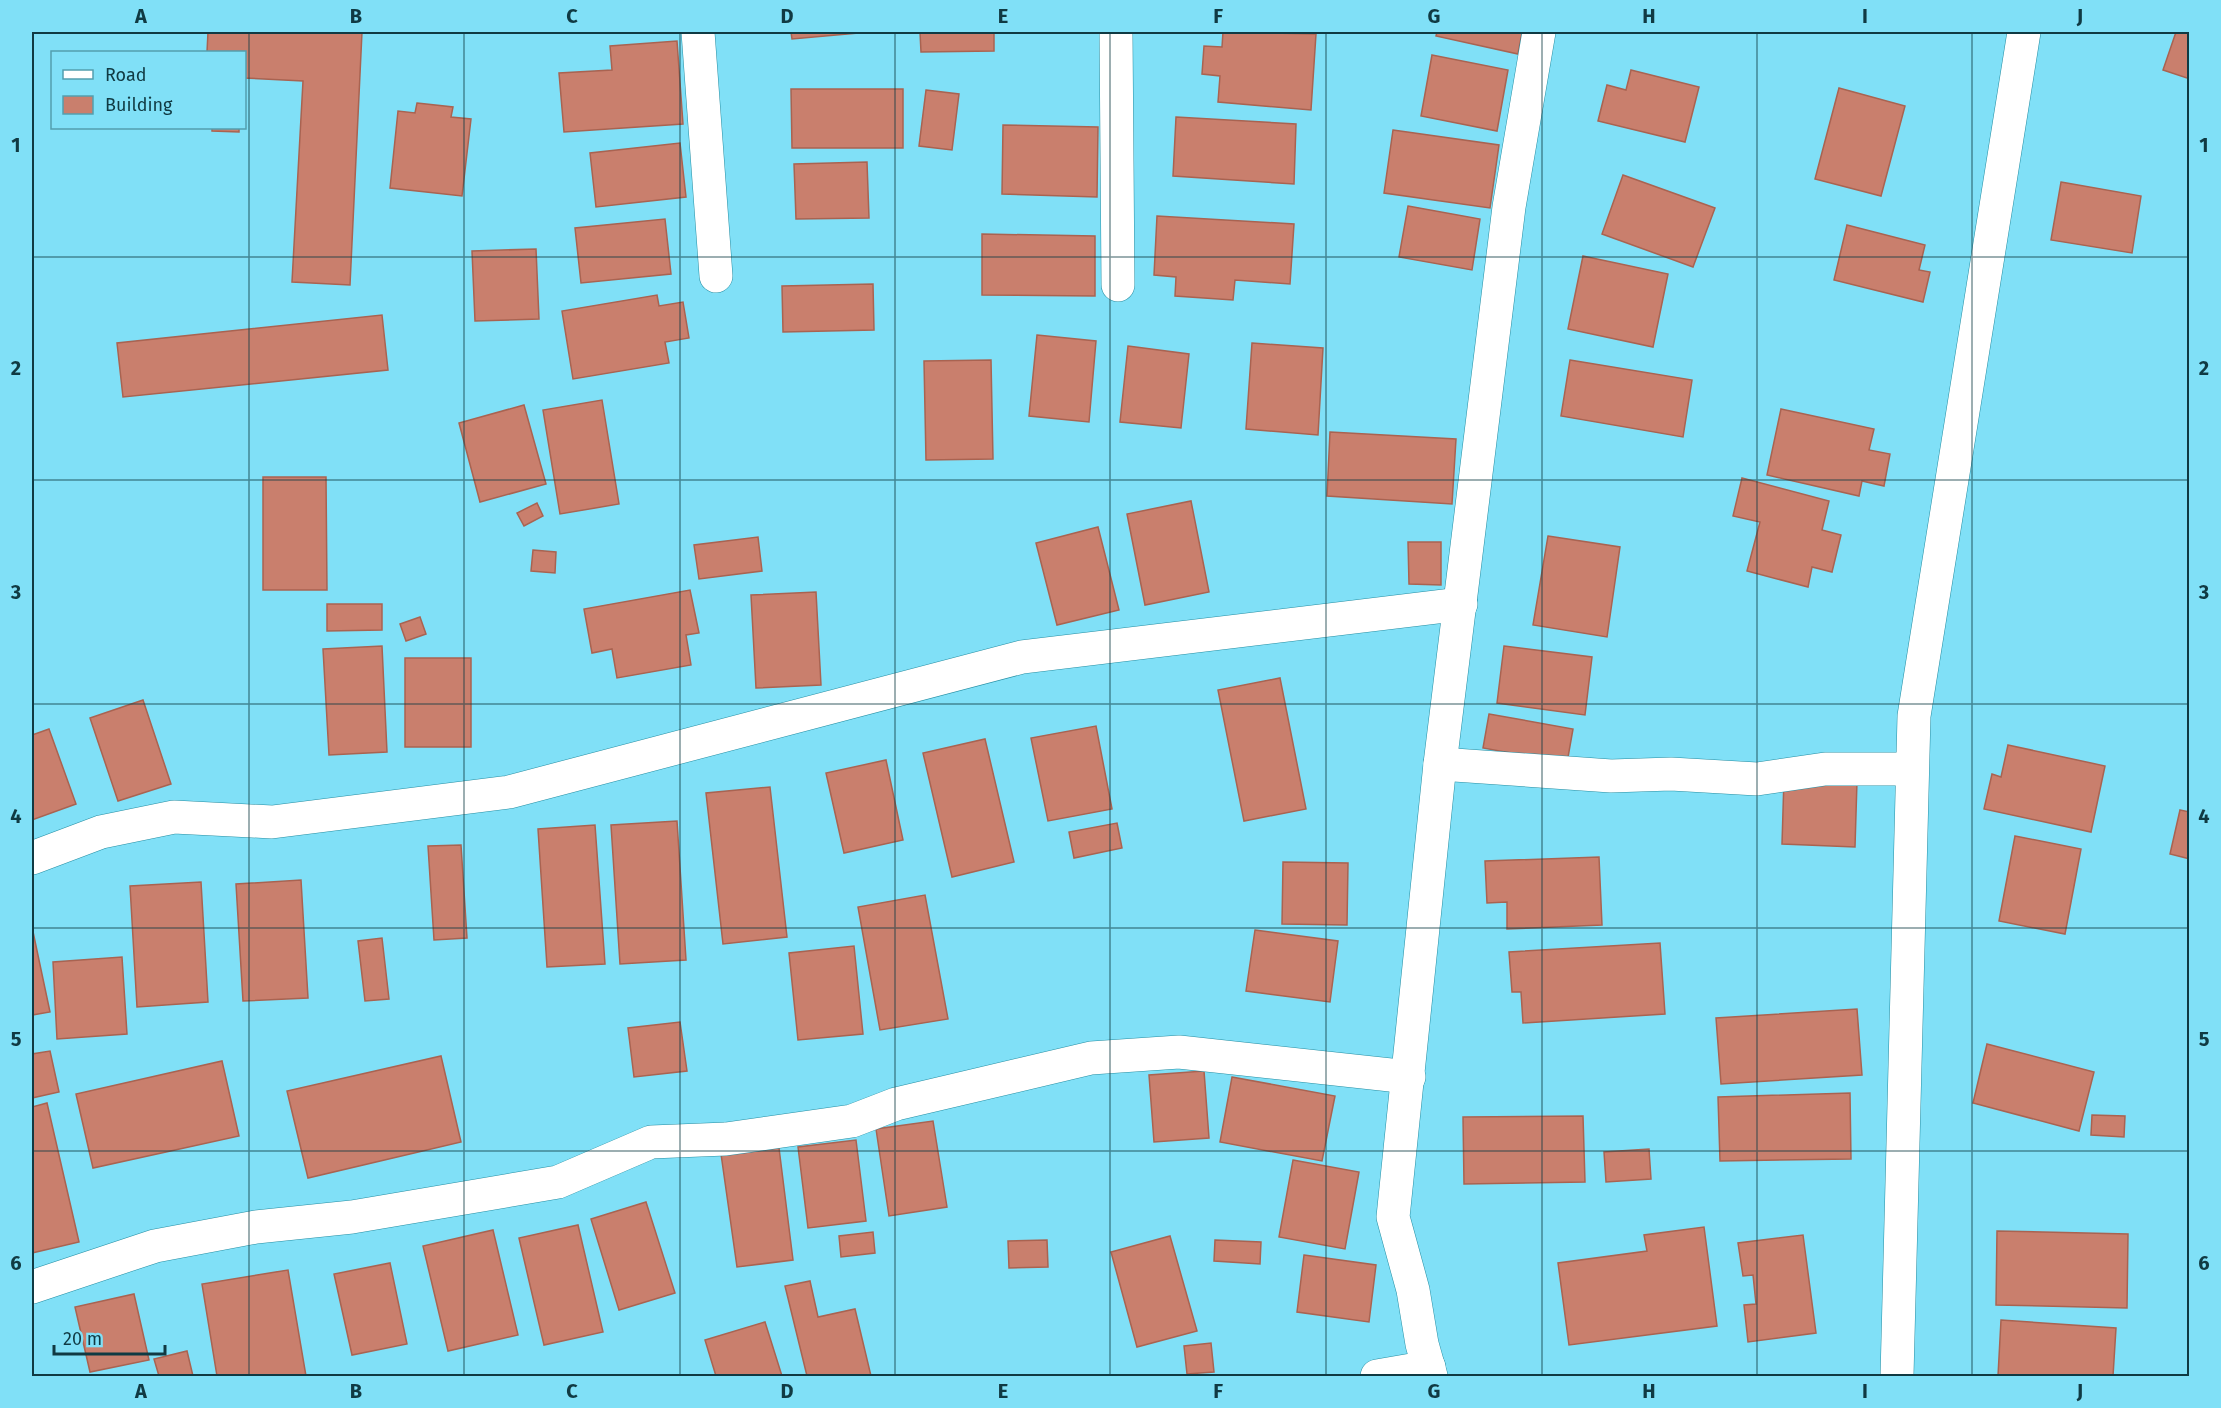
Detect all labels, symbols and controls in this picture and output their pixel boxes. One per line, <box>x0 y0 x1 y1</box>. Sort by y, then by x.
text: A <box>134 4 148 28</box>
text: B <box>350 4 362 28</box>
text: C <box>566 4 578 28</box>
text: D <box>780 4 794 28</box>
text: E <box>998 4 1008 28</box>
text: F <box>1213 4 1223 28</box>
text: G <box>1428 4 1440 28</box>
text: H <box>1642 4 1656 28</box>
text: I <box>1862 4 1868 28</box>
text: J <box>2076 4 2083 28</box>
legend <box>51 51 246 129</box>
text: Road <box>105 64 147 86</box>
text: Building <box>105 94 173 116</box>
text: 1 <box>11 133 21 157</box>
text: 1 <box>2199 133 2209 157</box>
text: 2 <box>11 356 21 380</box>
text: 2 <box>2199 356 2209 380</box>
text: 3 <box>10 580 21 604</box>
text: 3 <box>2198 580 2209 604</box>
text: 4 <box>10 804 22 828</box>
text: 4 <box>2198 804 2210 828</box>
text: 5 <box>11 1027 22 1051</box>
text: 5 <box>2199 1027 2210 1051</box>
text: 6 <box>10 1251 22 1275</box>
text: 6 <box>2198 1251 2210 1275</box>
scale bar <box>54 1318 165 1356</box>
text: 20 m <box>63 1328 102 1350</box>
text: A <box>134 1379 148 1403</box>
text: B <box>350 1379 362 1403</box>
text: C <box>566 1379 578 1403</box>
text: D <box>780 1379 794 1403</box>
text: E <box>998 1379 1008 1403</box>
text: F <box>1213 1379 1223 1403</box>
text: G <box>1428 1379 1440 1403</box>
text: H <box>1642 1379 1656 1403</box>
text: I <box>1862 1379 1868 1403</box>
text: J <box>2076 1379 2083 1403</box>

